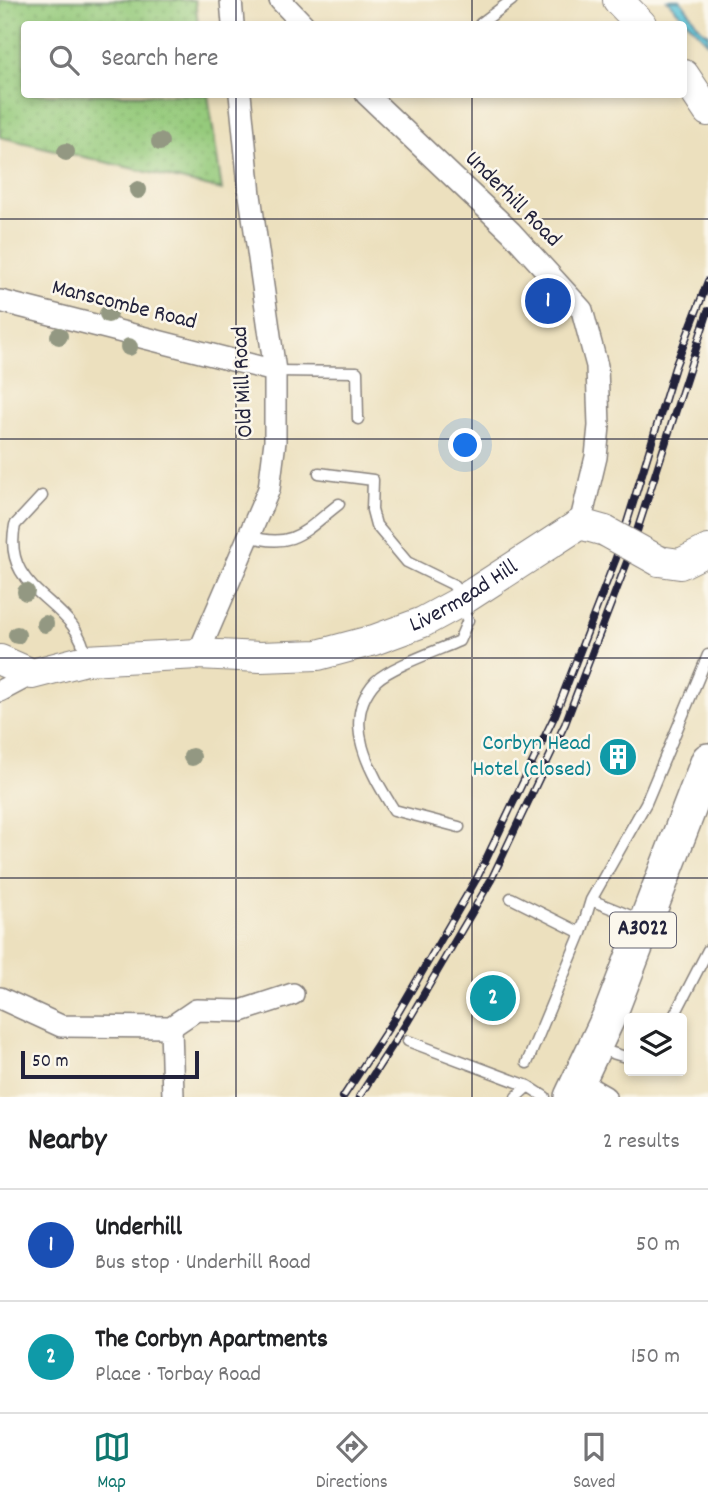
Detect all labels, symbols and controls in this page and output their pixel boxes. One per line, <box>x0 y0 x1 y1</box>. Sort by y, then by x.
search box <box>21 21 687 98</box>
icon: search <box>45 41 83 79</box>
text: Search here <box>101 41 219 78</box>
street label: Underhill Road <box>456 144 568 256</box>
street label: Manscombe Road <box>48 272 200 340</box>
pin: 1 <box>525 275 571 327</box>
street label: Old Mill Road <box>225 325 263 439</box>
your location <box>448 428 482 462</box>
street label: Livermead Hill <box>405 551 525 642</box>
place label: Corbyn Head Hotel (closed) <box>473 728 591 787</box>
building icon: Corbyn Head Hotel (closed) <box>597 736 639 778</box>
road number: A3022 <box>610 912 676 948</box>
pin: 2 <box>470 972 516 1024</box>
map controls <box>624 1013 687 1076</box>
button: layers <box>624 1013 687 1076</box>
scale bar <box>21 1048 200 1080</box>
text: 50 m <box>32 1049 69 1076</box>
text: Nearby <box>28 1121 106 1164</box>
text: 2 results <box>603 1126 680 1159</box>
text: Underhill <box>95 1210 182 1247</box>
text: 1 <box>48 1229 54 1262</box>
text: 50 m <box>636 1229 680 1262</box>
text: Bus stop · Underhill Road <box>95 1247 311 1280</box>
text: The Corbyn Apartments <box>95 1322 328 1359</box>
text: 2 <box>46 1341 56 1374</box>
text: 150 m <box>631 1341 680 1374</box>
text: Place · Torbay Road <box>95 1359 261 1392</box>
tab: Map <box>93 1428 131 1497</box>
tab: Directions <box>316 1428 388 1497</box>
tab: Saved <box>573 1428 615 1497</box>

